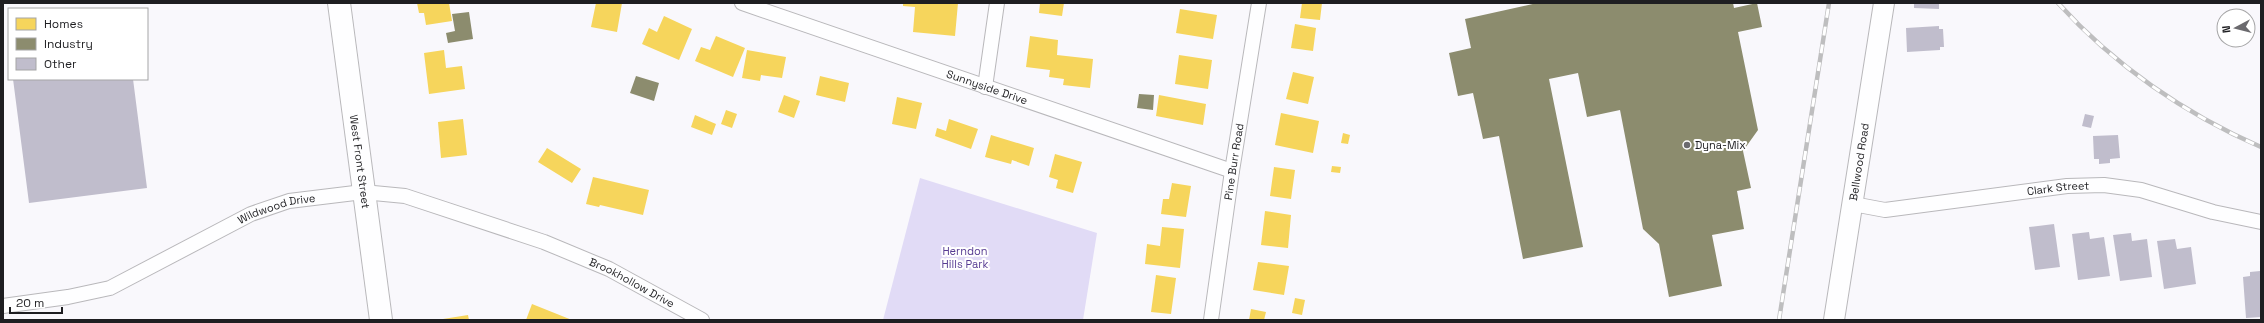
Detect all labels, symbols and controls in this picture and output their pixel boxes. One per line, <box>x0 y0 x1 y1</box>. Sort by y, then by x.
legend <box>8 8 148 80</box>
north arrow <box>2216 8 2256 48</box>
text: Homes <box>44 16 83 32</box>
text: N <box>2219 25 2233 34</box>
text: Industry <box>44 36 93 52</box>
text: Other <box>44 56 77 72</box>
street label: Sunnyside Drive <box>945 67 1029 107</box>
street label: West Front Street <box>347 114 373 209</box>
street label: Pine Burr Road <box>1221 122 1247 201</box>
street label: Bellwood Road <box>1846 122 1872 202</box>
place label: Dyna-Mix <box>1695 138 1746 152</box>
marker: Dyna-Mix <box>1682 140 1692 150</box>
street label: Clark Street <box>2026 178 2089 198</box>
street label: Wildwood Drive <box>235 191 316 227</box>
park label: Herndon Hills Park <box>942 244 988 271</box>
street label: Brookhollow Drive <box>587 255 677 311</box>
scale bar <box>10 289 62 315</box>
text: 20 m <box>16 295 44 311</box>

